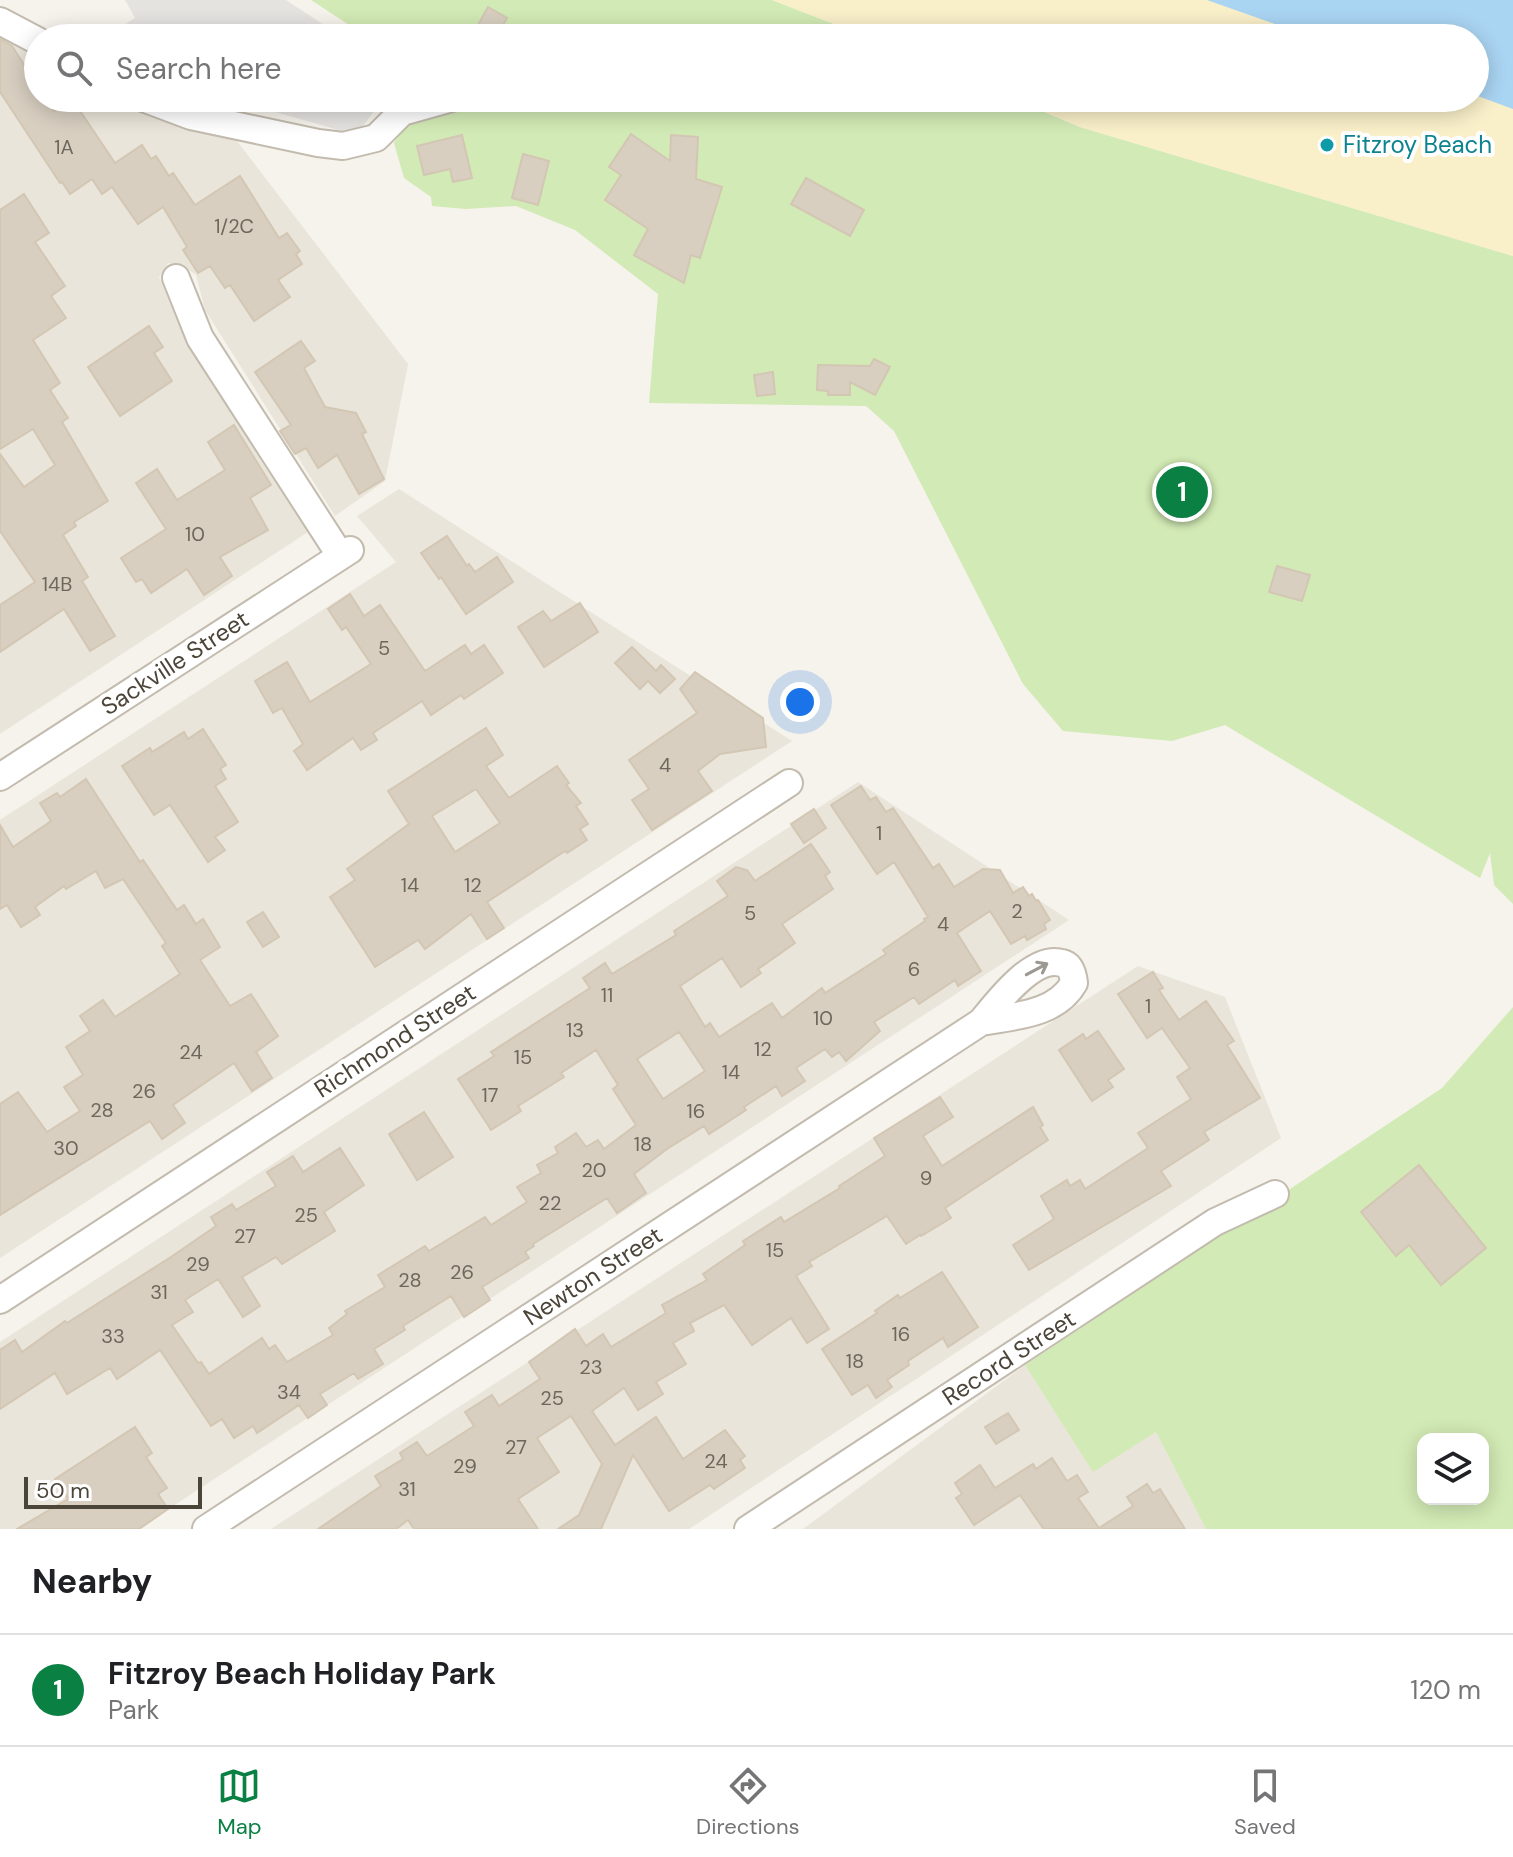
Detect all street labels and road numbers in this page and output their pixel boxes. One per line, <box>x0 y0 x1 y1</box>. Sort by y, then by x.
street label: Sackville Street <box>95 603 254 722</box>
street label: Richmond Street <box>308 977 481 1104</box>
street label: Newton Street <box>517 1219 668 1332</box>
street label: Record Street <box>936 1303 1081 1412</box>

